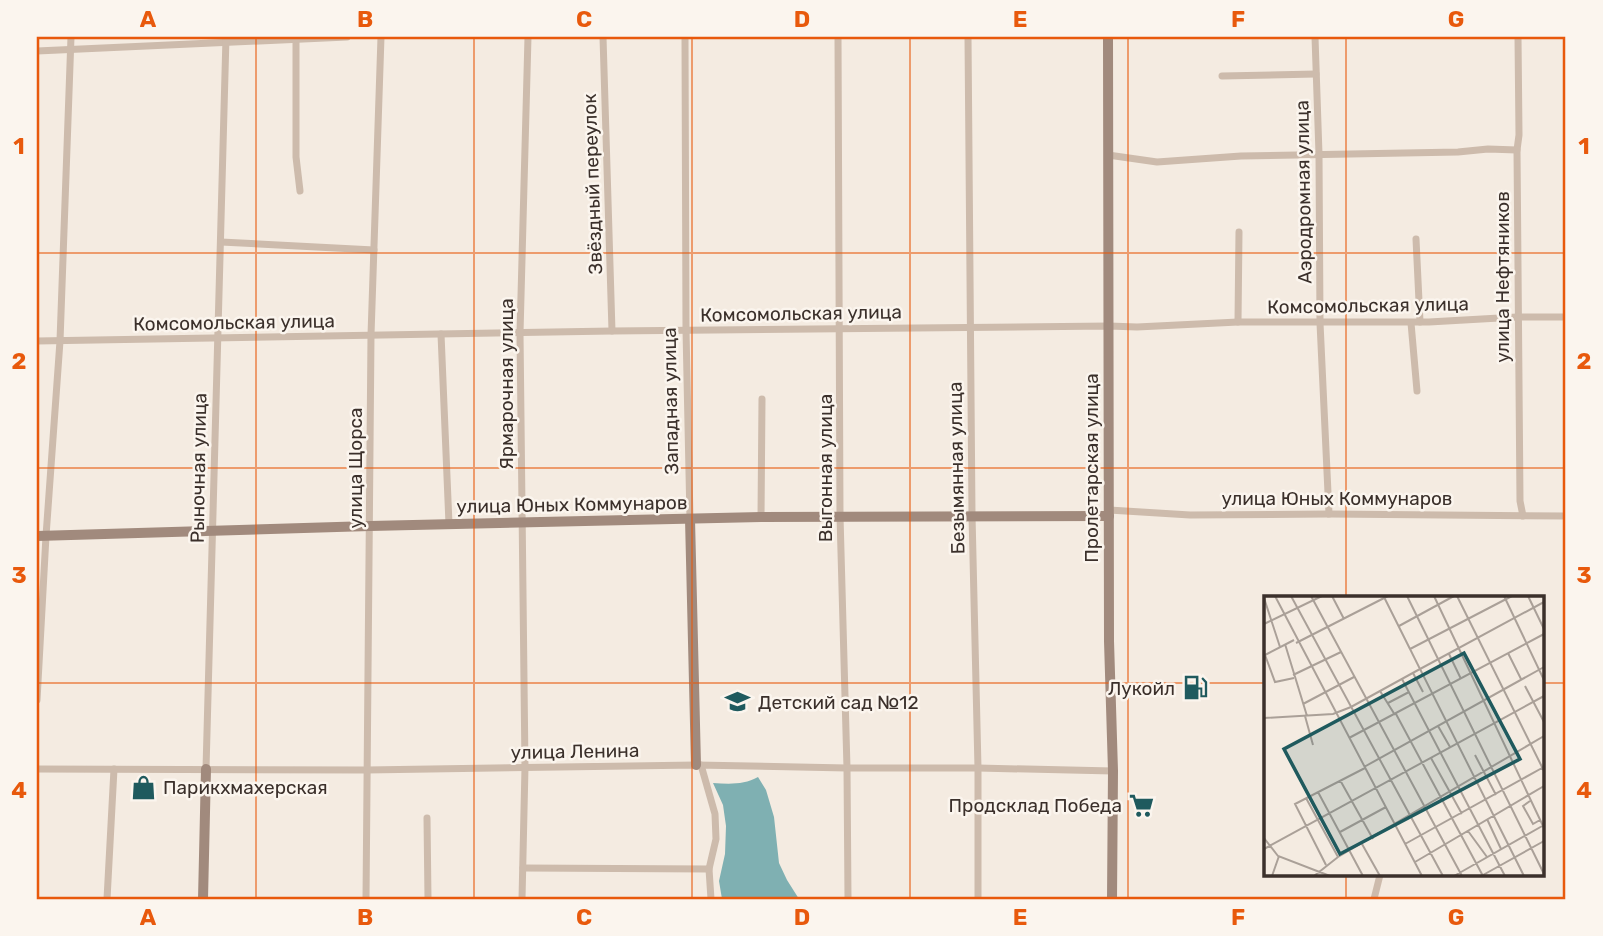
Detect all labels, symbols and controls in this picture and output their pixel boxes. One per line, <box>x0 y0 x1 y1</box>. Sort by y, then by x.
text: A <box>140 5 157 33</box>
text: B <box>357 5 373 33</box>
text: C <box>576 5 592 33</box>
text: D <box>794 5 810 33</box>
text: E <box>1013 5 1027 33</box>
text: F <box>1231 5 1245 33</box>
text: G <box>1448 5 1464 33</box>
street label: Звёздный переулок <box>578 93 607 275</box>
street label: Аэродромная улица <box>1290 100 1317 284</box>
text: 1 <box>13 132 25 160</box>
text: 1 <box>1578 132 1590 160</box>
street label: улица Нефтяников <box>1491 191 1514 363</box>
street label: Комсомольская улица <box>1267 292 1469 319</box>
street label: Ярмарочная улица <box>495 298 518 470</box>
street label: Комсомольская улица <box>700 300 902 327</box>
street label: Комсомольская улица <box>133 309 335 336</box>
street label: Западная улица <box>658 327 683 475</box>
text: 2 <box>12 347 26 375</box>
text: 2 <box>1577 347 1591 375</box>
street label: Пролетарская улица <box>1080 373 1103 563</box>
street label: Безымянная улица <box>943 382 970 554</box>
street label: Рыночная улица <box>186 393 211 543</box>
street label: Выгонная улица <box>814 394 837 542</box>
street label: улица Щорса <box>344 407 367 529</box>
street label: улица Юных Коммунаров <box>1221 487 1453 510</box>
street label: улица Юных Коммунаров <box>456 491 688 518</box>
text: 3 <box>11 561 27 589</box>
text: 3 <box>1576 561 1592 589</box>
inset map <box>1264 596 1544 876</box>
fuel station icon: Лукойл <box>1181 674 1209 702</box>
place label: Лукойл <box>1108 677 1175 700</box>
school or university icon: Детский сад №12 <box>724 688 752 716</box>
place label: Детский сад №12 <box>758 691 919 714</box>
street label: улица Ленина <box>511 739 639 764</box>
shop icon: Парикхмахерская <box>129 773 157 801</box>
text: 4 <box>11 776 27 804</box>
place label: Парикхмахерская <box>163 776 328 799</box>
text: 4 <box>1576 776 1592 804</box>
supermarket icon: Продсклад Победа <box>1128 791 1156 819</box>
place label: Продсклад Победа <box>949 794 1122 817</box>
text: A <box>140 903 157 931</box>
text: B <box>357 903 373 931</box>
text: C <box>576 903 592 931</box>
text: D <box>794 903 810 931</box>
text: E <box>1013 903 1027 931</box>
text: F <box>1231 903 1245 931</box>
text: G <box>1448 903 1464 931</box>

